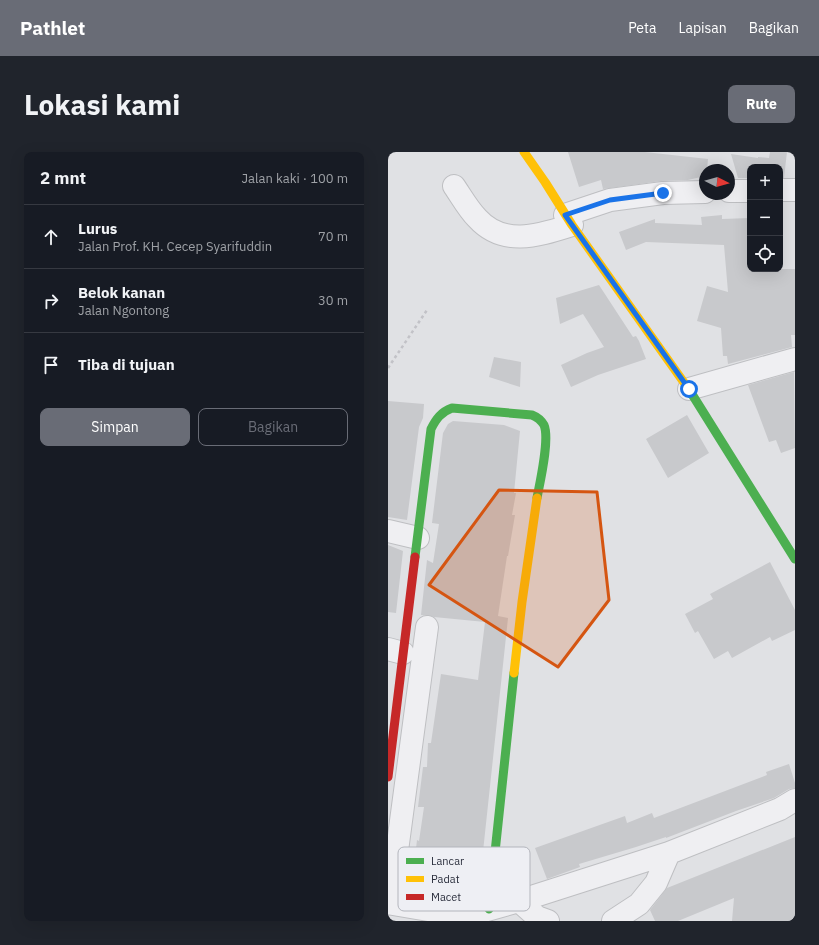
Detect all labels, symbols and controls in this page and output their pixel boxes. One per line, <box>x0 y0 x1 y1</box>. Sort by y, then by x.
text: Pathlet <box>20 16 85 40</box>
text: Peta <box>628 19 656 37</box>
text: Lapisan <box>678 19 727 37</box>
text: Bagikan <box>749 19 799 37</box>
button: Rute <box>728 85 795 123</box>
text: Lokasi kami <box>24 86 180 123</box>
north arrow <box>699 164 735 200</box>
map controls <box>747 164 783 272</box>
button: + <box>747 164 783 200</box>
text: 2 mnt <box>40 167 86 189</box>
text: Jalan kaki · 100 m <box>241 170 348 187</box>
route end <box>654 184 672 202</box>
button: − <box>747 200 783 236</box>
text: Lurus <box>78 219 117 238</box>
icon: ahead <box>40 226 62 248</box>
text: 70 m <box>318 228 348 245</box>
button: locate <box>747 236 783 272</box>
text: Jalan Prof. KH. Cecep Syarifuddin <box>78 238 272 255</box>
text: Belok kanan <box>78 283 165 302</box>
icon: right <box>40 290 62 312</box>
text: 30 m <box>318 292 348 309</box>
text: Jalan Ngontong <box>78 302 169 319</box>
icon: arrive <box>40 354 62 376</box>
text: Tiba di tujuan <box>78 355 175 374</box>
route start <box>680 380 698 398</box>
button: Simpan <box>40 408 190 446</box>
button: Bagikan <box>198 408 348 446</box>
legend <box>398 847 530 911</box>
text: Lancar <box>431 854 464 868</box>
text: Padat <box>431 872 460 886</box>
text: Macet <box>431 890 461 904</box>

